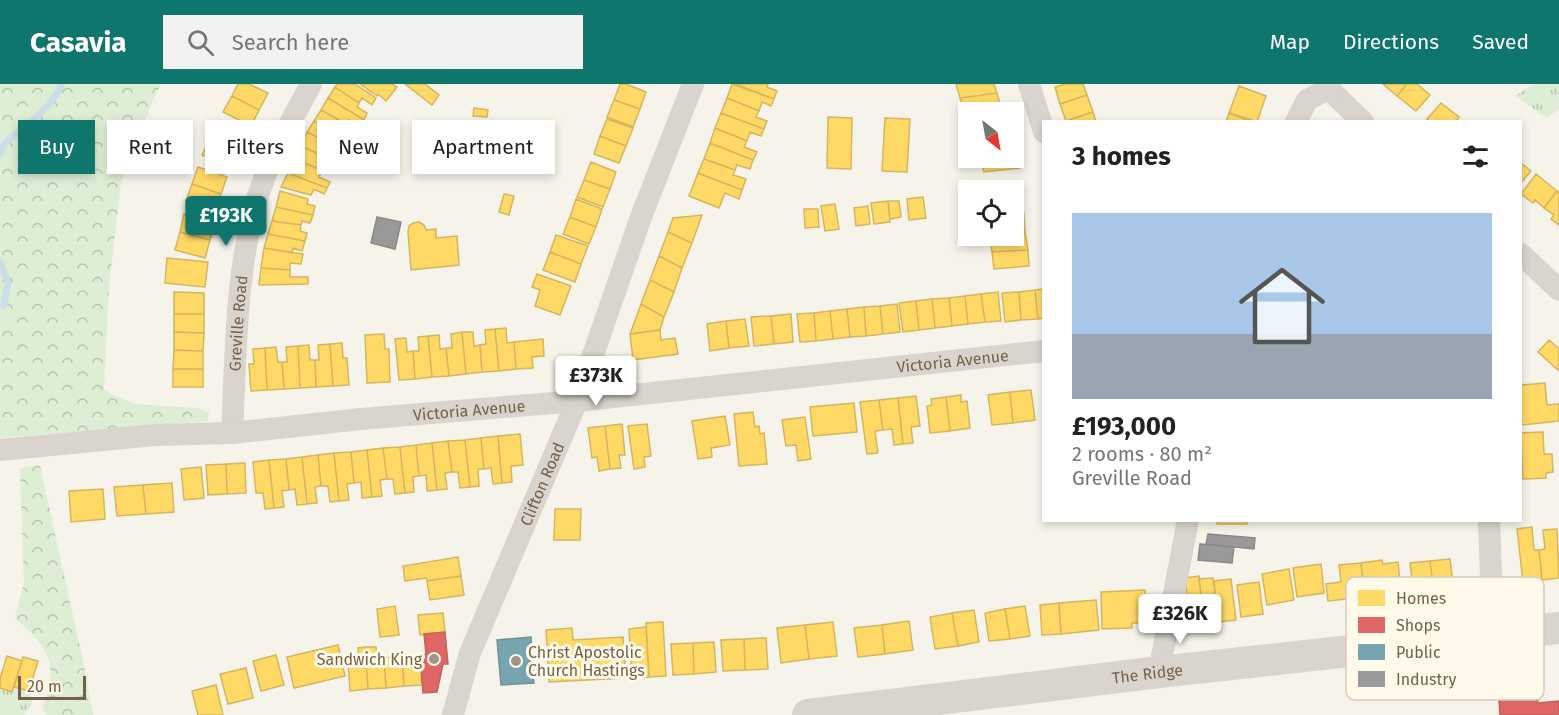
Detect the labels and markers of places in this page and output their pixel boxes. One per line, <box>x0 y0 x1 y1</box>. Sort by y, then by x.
pin: £193K <box>184 196 268 247</box>
pin: £373K <box>554 356 638 407</box>
pin: £326K <box>1138 594 1222 645</box>
place label: Christ Apostolic Church Hastings <box>528 643 645 680</box>
place label: Sandwich King <box>317 650 423 669</box>
marker: Sandwich King <box>427 652 441 666</box>
marker: Christ Apostolic Church Hastings <box>509 654 523 668</box>

